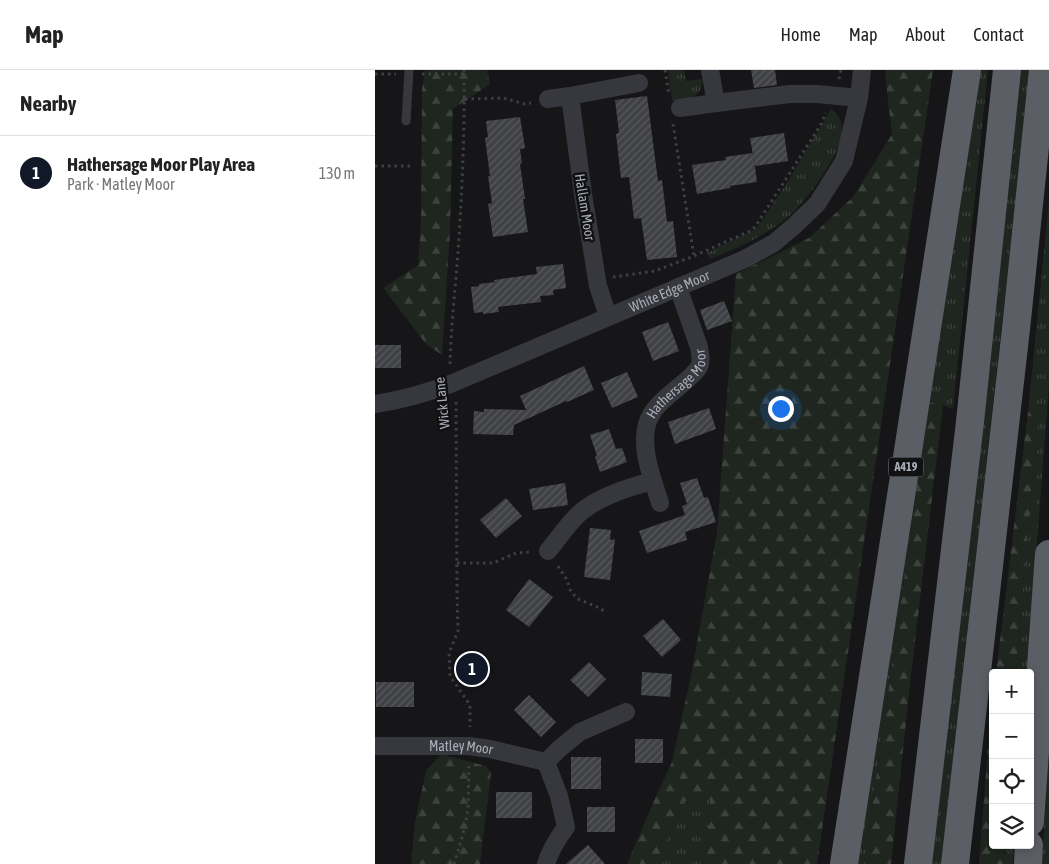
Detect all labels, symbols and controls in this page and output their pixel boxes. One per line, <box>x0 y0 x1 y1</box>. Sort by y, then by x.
text: Map <box>25 21 64 48</box>
text: Home <box>781 24 821 45</box>
text: Map <box>849 24 878 45</box>
text: About <box>906 24 945 45</box>
text: Contact <box>973 24 1024 45</box>
text: Nearby <box>20 91 76 115</box>
text: Hathersage Moor Play Area <box>67 153 255 175</box>
text: 1 <box>32 164 40 182</box>
text: 130 m <box>319 164 355 182</box>
street label: Hallam Moor <box>572 173 598 242</box>
text: Park · Matley Moor <box>67 175 175 193</box>
street label: White Edge Moor <box>627 267 713 315</box>
street label: Hathersage Moor <box>643 347 709 421</box>
street label: Wick Lane <box>431 376 453 430</box>
your location <box>768 396 794 422</box>
road number: A419 <box>889 458 923 477</box>
pin: 1 <box>456 650 488 688</box>
map controls <box>989 669 1034 849</box>
button: + <box>989 669 1034 714</box>
button: − <box>989 714 1034 759</box>
street label: Matley Moor <box>429 738 495 758</box>
button: locate <box>989 759 1034 804</box>
button: layers <box>989 804 1034 849</box>

